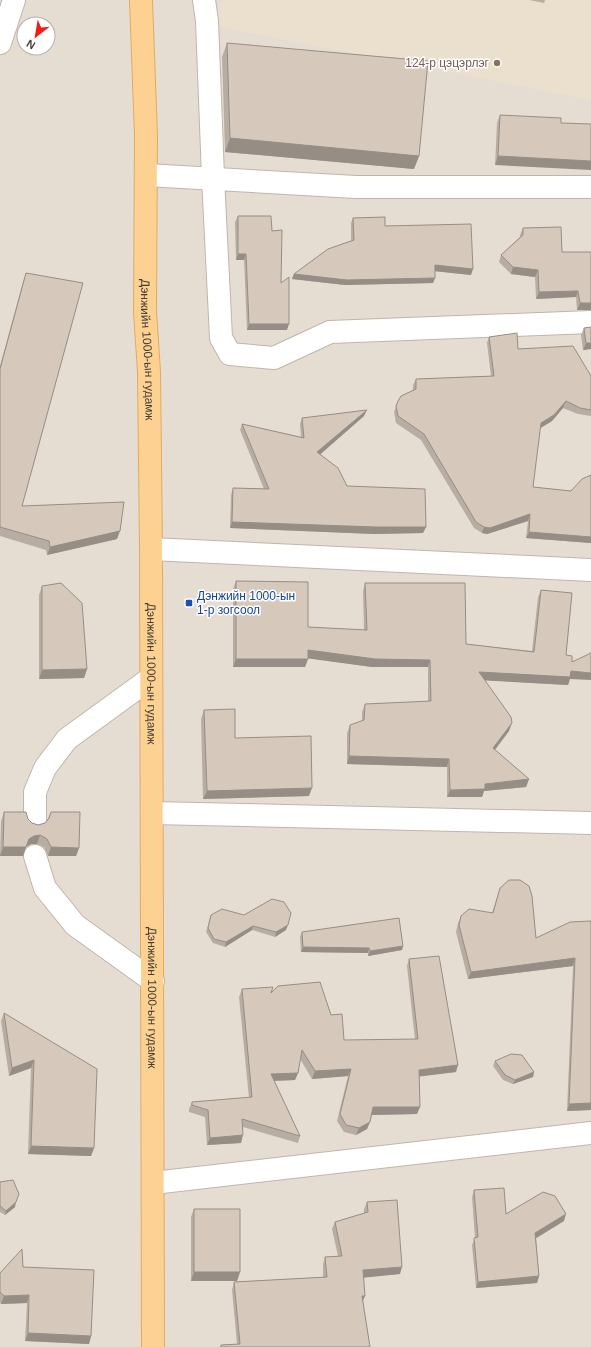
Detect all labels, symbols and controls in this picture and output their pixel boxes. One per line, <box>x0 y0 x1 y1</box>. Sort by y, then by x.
north arrow <box>16 16 56 56</box>
text: N <box>24 37 37 52</box>
place label: 124-р цэцэрлэг <box>405 56 490 70</box>
marker: 124-р цэцэрлэг <box>492 58 502 68</box>
street label: Дэнжийн 1000-ын гудамж <box>138 279 157 421</box>
place label: Дэнжийн 1000-ын 1-р зогсоол <box>197 589 295 617</box>
marker: Дэнжийн 1000-ын 1-р зогсоол <box>184 598 194 608</box>
street label: Дэнжийн 1000-ын гудамж <box>144 603 158 745</box>
street label: Дэнжийн 1000-ын гудамж <box>145 927 159 1069</box>

